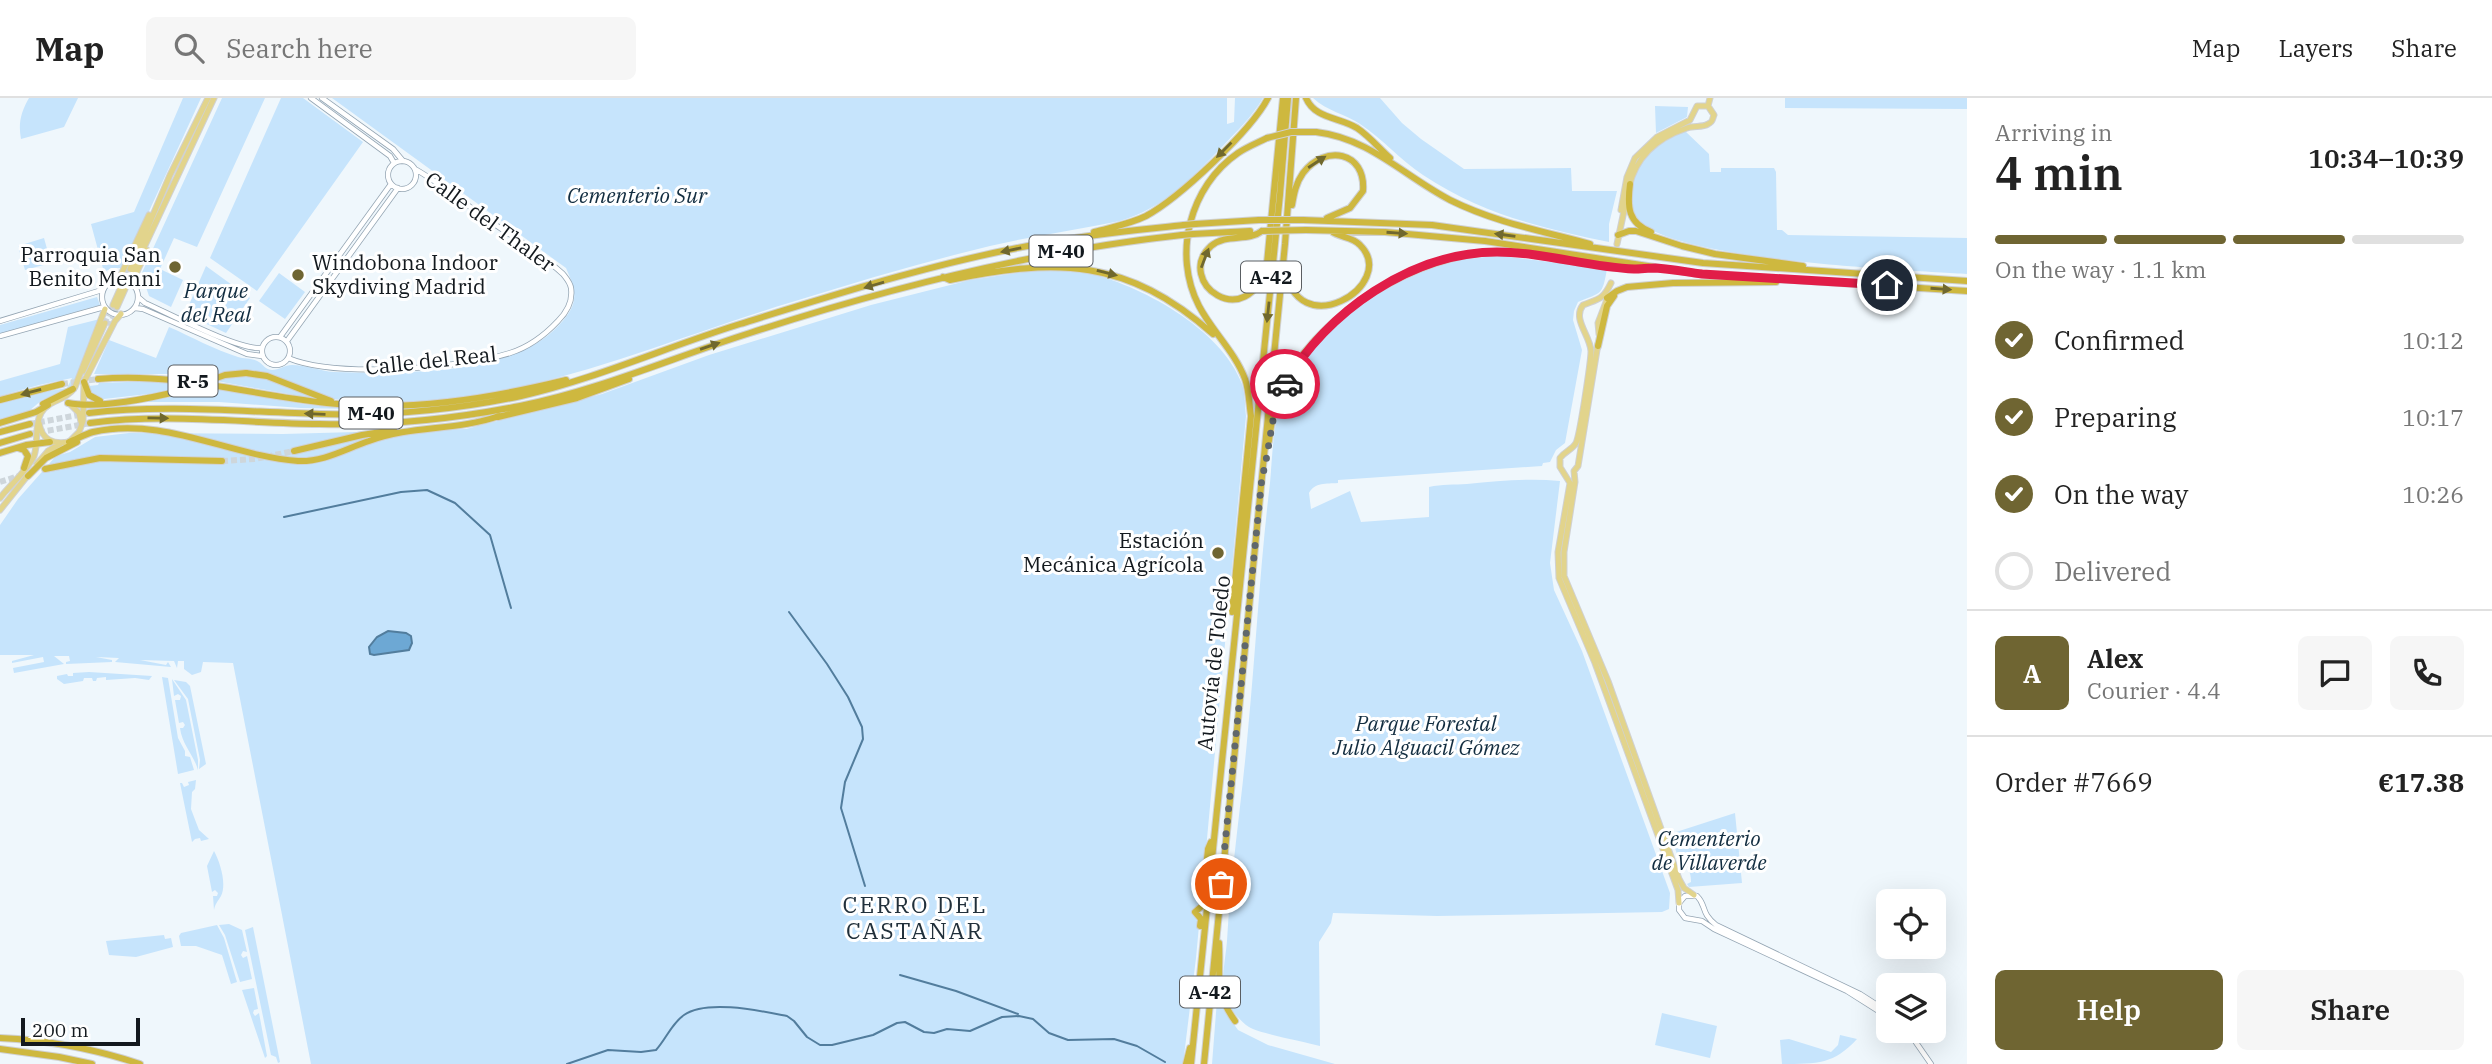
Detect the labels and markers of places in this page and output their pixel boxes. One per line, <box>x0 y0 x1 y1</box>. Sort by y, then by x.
place label: Parroquia San Benito Menni <box>20 240 161 292</box>
place label: Windobona Indoor Skydiving Madrid <box>312 248 498 300</box>
pin <box>1857 255 1917 315</box>
marker: Parroquia San Benito Menni <box>167 259 183 275</box>
marker: Windobona Indoor Skydiving Madrid <box>290 267 306 283</box>
place label: Estación Mecánica Agrícola <box>1023 526 1204 578</box>
marker: Estación Mecánica Agrícola <box>1210 545 1226 561</box>
pin <box>1191 854 1251 914</box>

